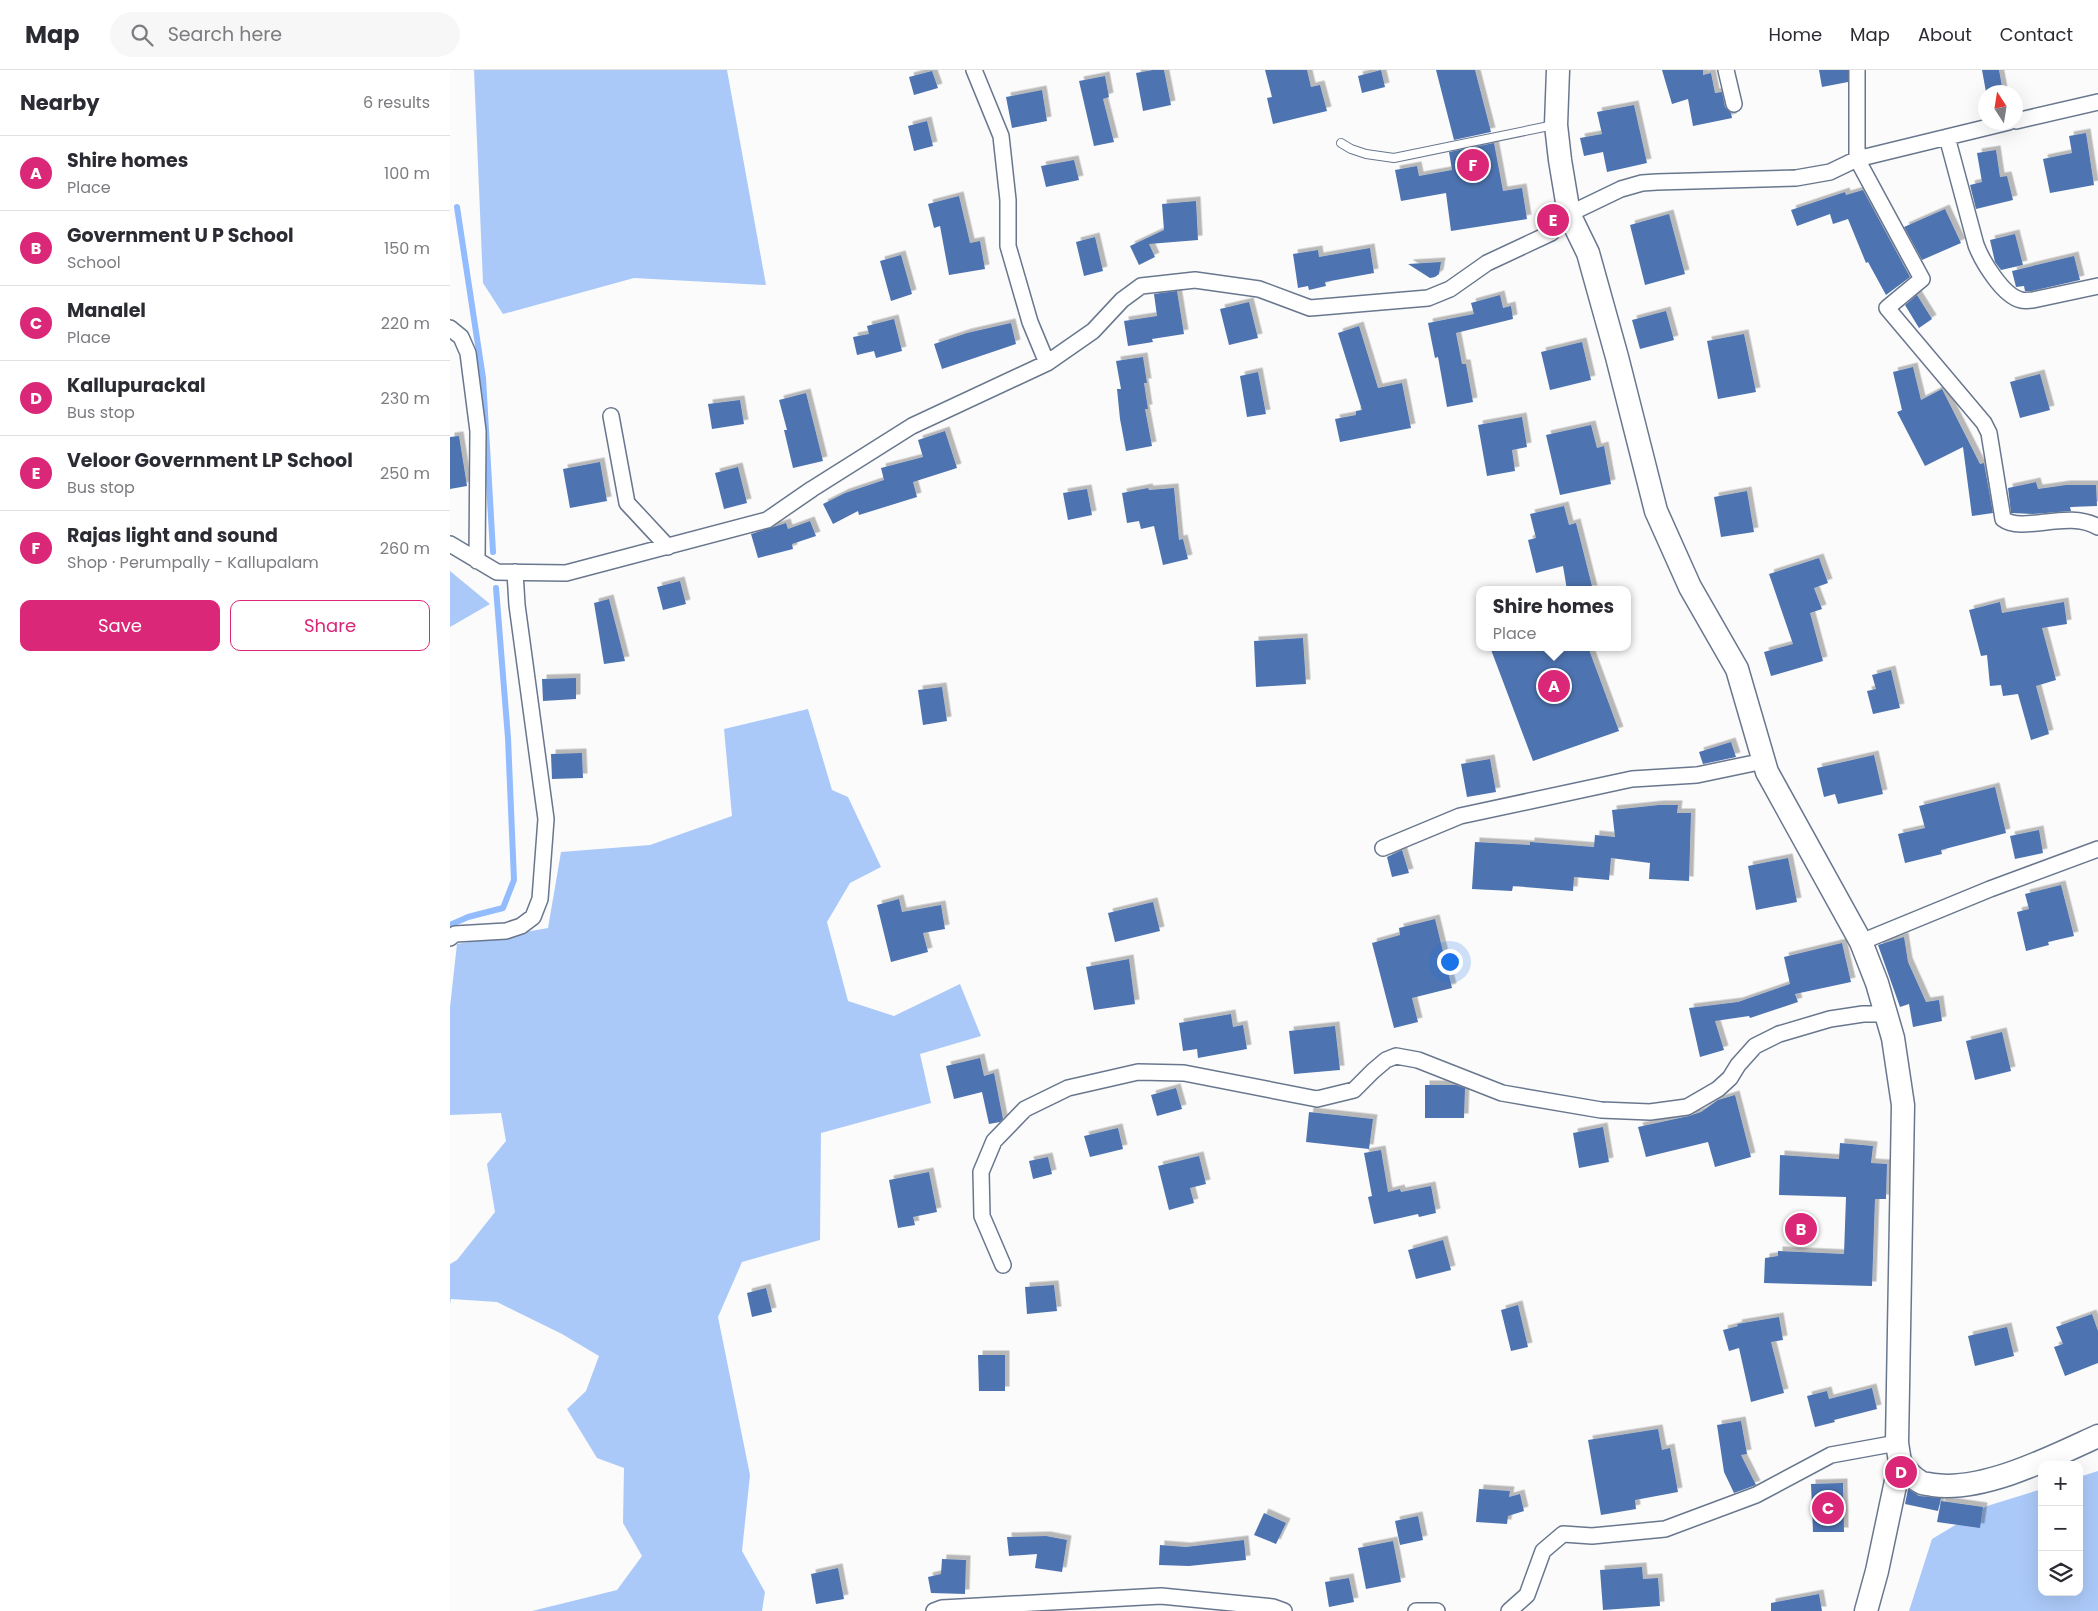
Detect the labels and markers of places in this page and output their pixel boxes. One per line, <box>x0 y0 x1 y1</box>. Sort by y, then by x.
pin: F <box>1457 146 1489 184</box>
pin: E <box>1537 201 1569 239</box>
pin: A <box>1538 667 1570 705</box>
pin: B <box>1785 1210 1817 1248</box>
pin: D <box>1885 1453 1917 1491</box>
pin: C <box>1812 1489 1844 1527</box>

